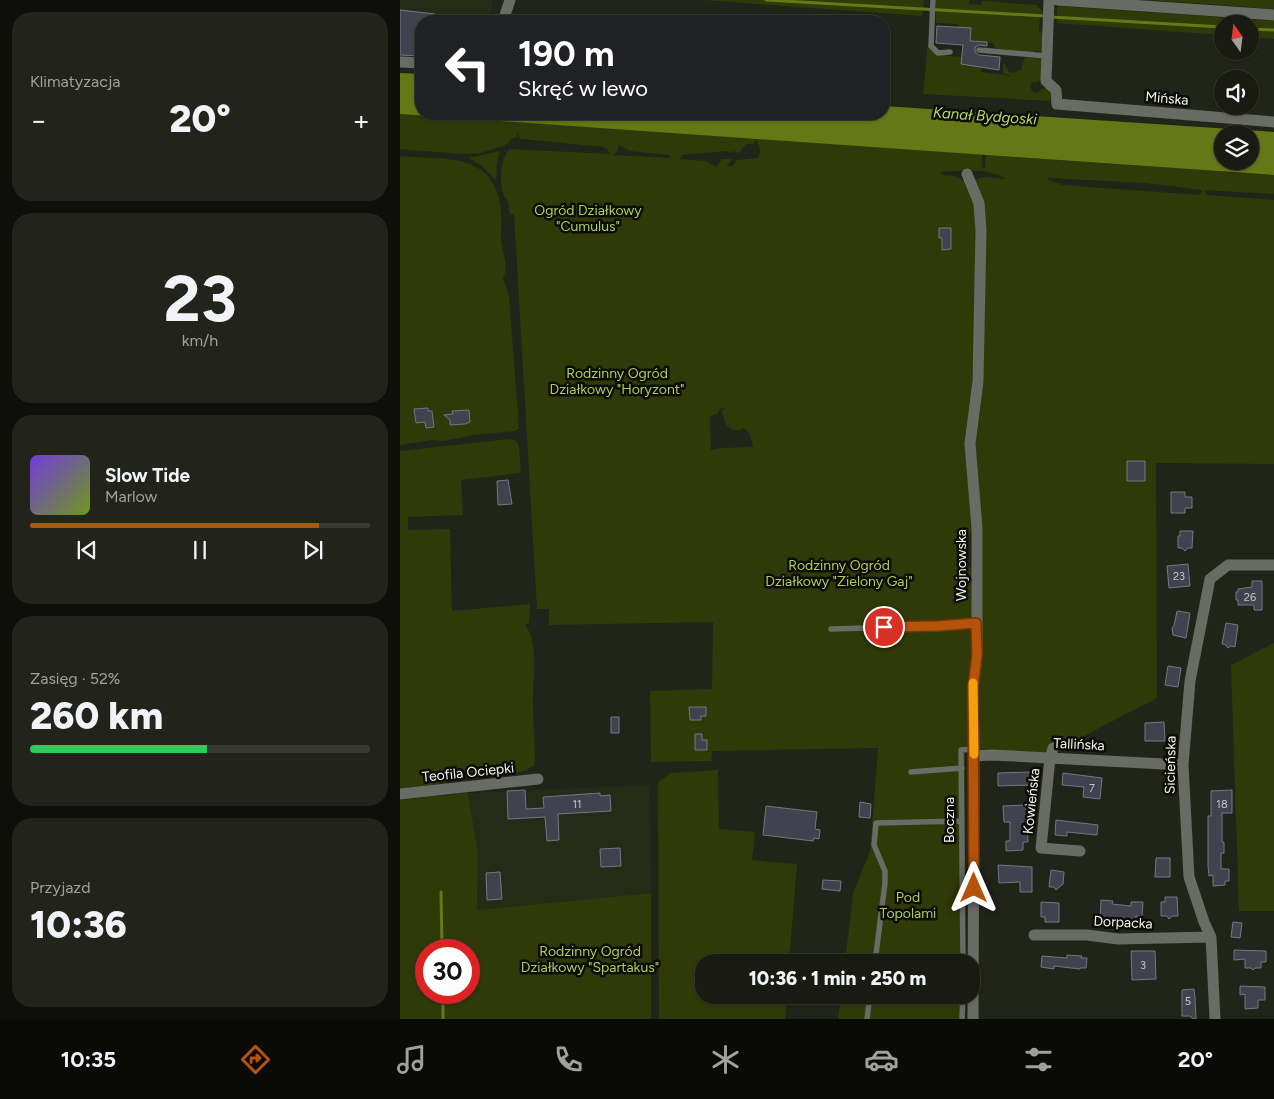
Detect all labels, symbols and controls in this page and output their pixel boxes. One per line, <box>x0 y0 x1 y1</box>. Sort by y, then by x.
north arrow <box>1214 15 1259 60</box>
map controls <box>1214 15 1259 170</box>
text: 190 m <box>518 33 615 75</box>
icon: left <box>435 35 500 100</box>
button: sound <box>1214 70 1259 115</box>
text: Klimatyzacja <box>30 72 120 91</box>
text: Skręć w lewo <box>518 75 648 102</box>
street label: Mińska <box>1145 88 1189 109</box>
text: 20° <box>169 96 231 142</box>
text: − <box>30 103 47 137</box>
text: + <box>353 103 370 137</box>
water label: Kanał Bydgoski <box>933 103 1038 129</box>
button: layers <box>1214 125 1259 170</box>
park label: Ogród Działkowy "Cumulus" <box>534 202 642 235</box>
text: 23 <box>163 259 237 337</box>
text: km/h <box>182 331 218 350</box>
park label: Rodzinny Ogród Działkowy "Horyzont" <box>550 365 685 398</box>
text: Slow Tide <box>105 464 190 487</box>
text: Marlow <box>105 487 157 506</box>
street label: Wojnowska <box>953 529 970 601</box>
icon: previous <box>73 536 101 564</box>
icon: pause <box>186 536 214 564</box>
icon: next <box>299 536 327 564</box>
park label: Rodzinny Ogród Działkowy "Zielony Gaj" <box>765 557 913 590</box>
house number: 23 <box>1173 570 1185 583</box>
house number: 26 <box>1244 591 1256 604</box>
pin <box>863 606 905 648</box>
icon: arrive <box>870 613 898 641</box>
text: Zasięg · 52% <box>30 669 120 688</box>
text: 260 km <box>30 693 163 739</box>
street label: Tallińska <box>1053 735 1105 754</box>
street label: Sicieńska <box>1161 736 1180 794</box>
street label: Teofila Ociepki <box>421 759 515 786</box>
street label: Kowieńska <box>1020 767 1043 835</box>
house number: 7 <box>1089 782 1095 795</box>
street label: Boczna <box>941 797 958 843</box>
house number: 11 <box>572 798 582 811</box>
house number: 18 <box>1216 798 1228 811</box>
position arrow <box>947 861 999 913</box>
text: Przyjazd <box>30 878 91 897</box>
park label: Pod Topolami <box>880 889 936 922</box>
text: 10:36 <box>30 902 127 948</box>
street label: Dorpacka <box>1093 912 1153 933</box>
speed limit sign: 30 <box>415 939 480 1004</box>
park label: Rodzinny Ogród Działkowy "Spartakus" <box>521 943 659 976</box>
house number: 3 <box>1140 959 1146 972</box>
text: 10:36 · 1 min · 250 m <box>749 967 926 990</box>
house number: 5 <box>1185 995 1191 1008</box>
icon: directions <box>238 1042 273 1077</box>
icon: music <box>394 1042 429 1077</box>
icon: phone <box>551 1042 586 1077</box>
icon: climate <box>708 1042 743 1077</box>
icon: car <box>864 1042 899 1077</box>
icon: filters <box>1021 1042 1056 1077</box>
text: 10:35 <box>61 1046 116 1073</box>
text: 20° <box>1178 1046 1213 1073</box>

